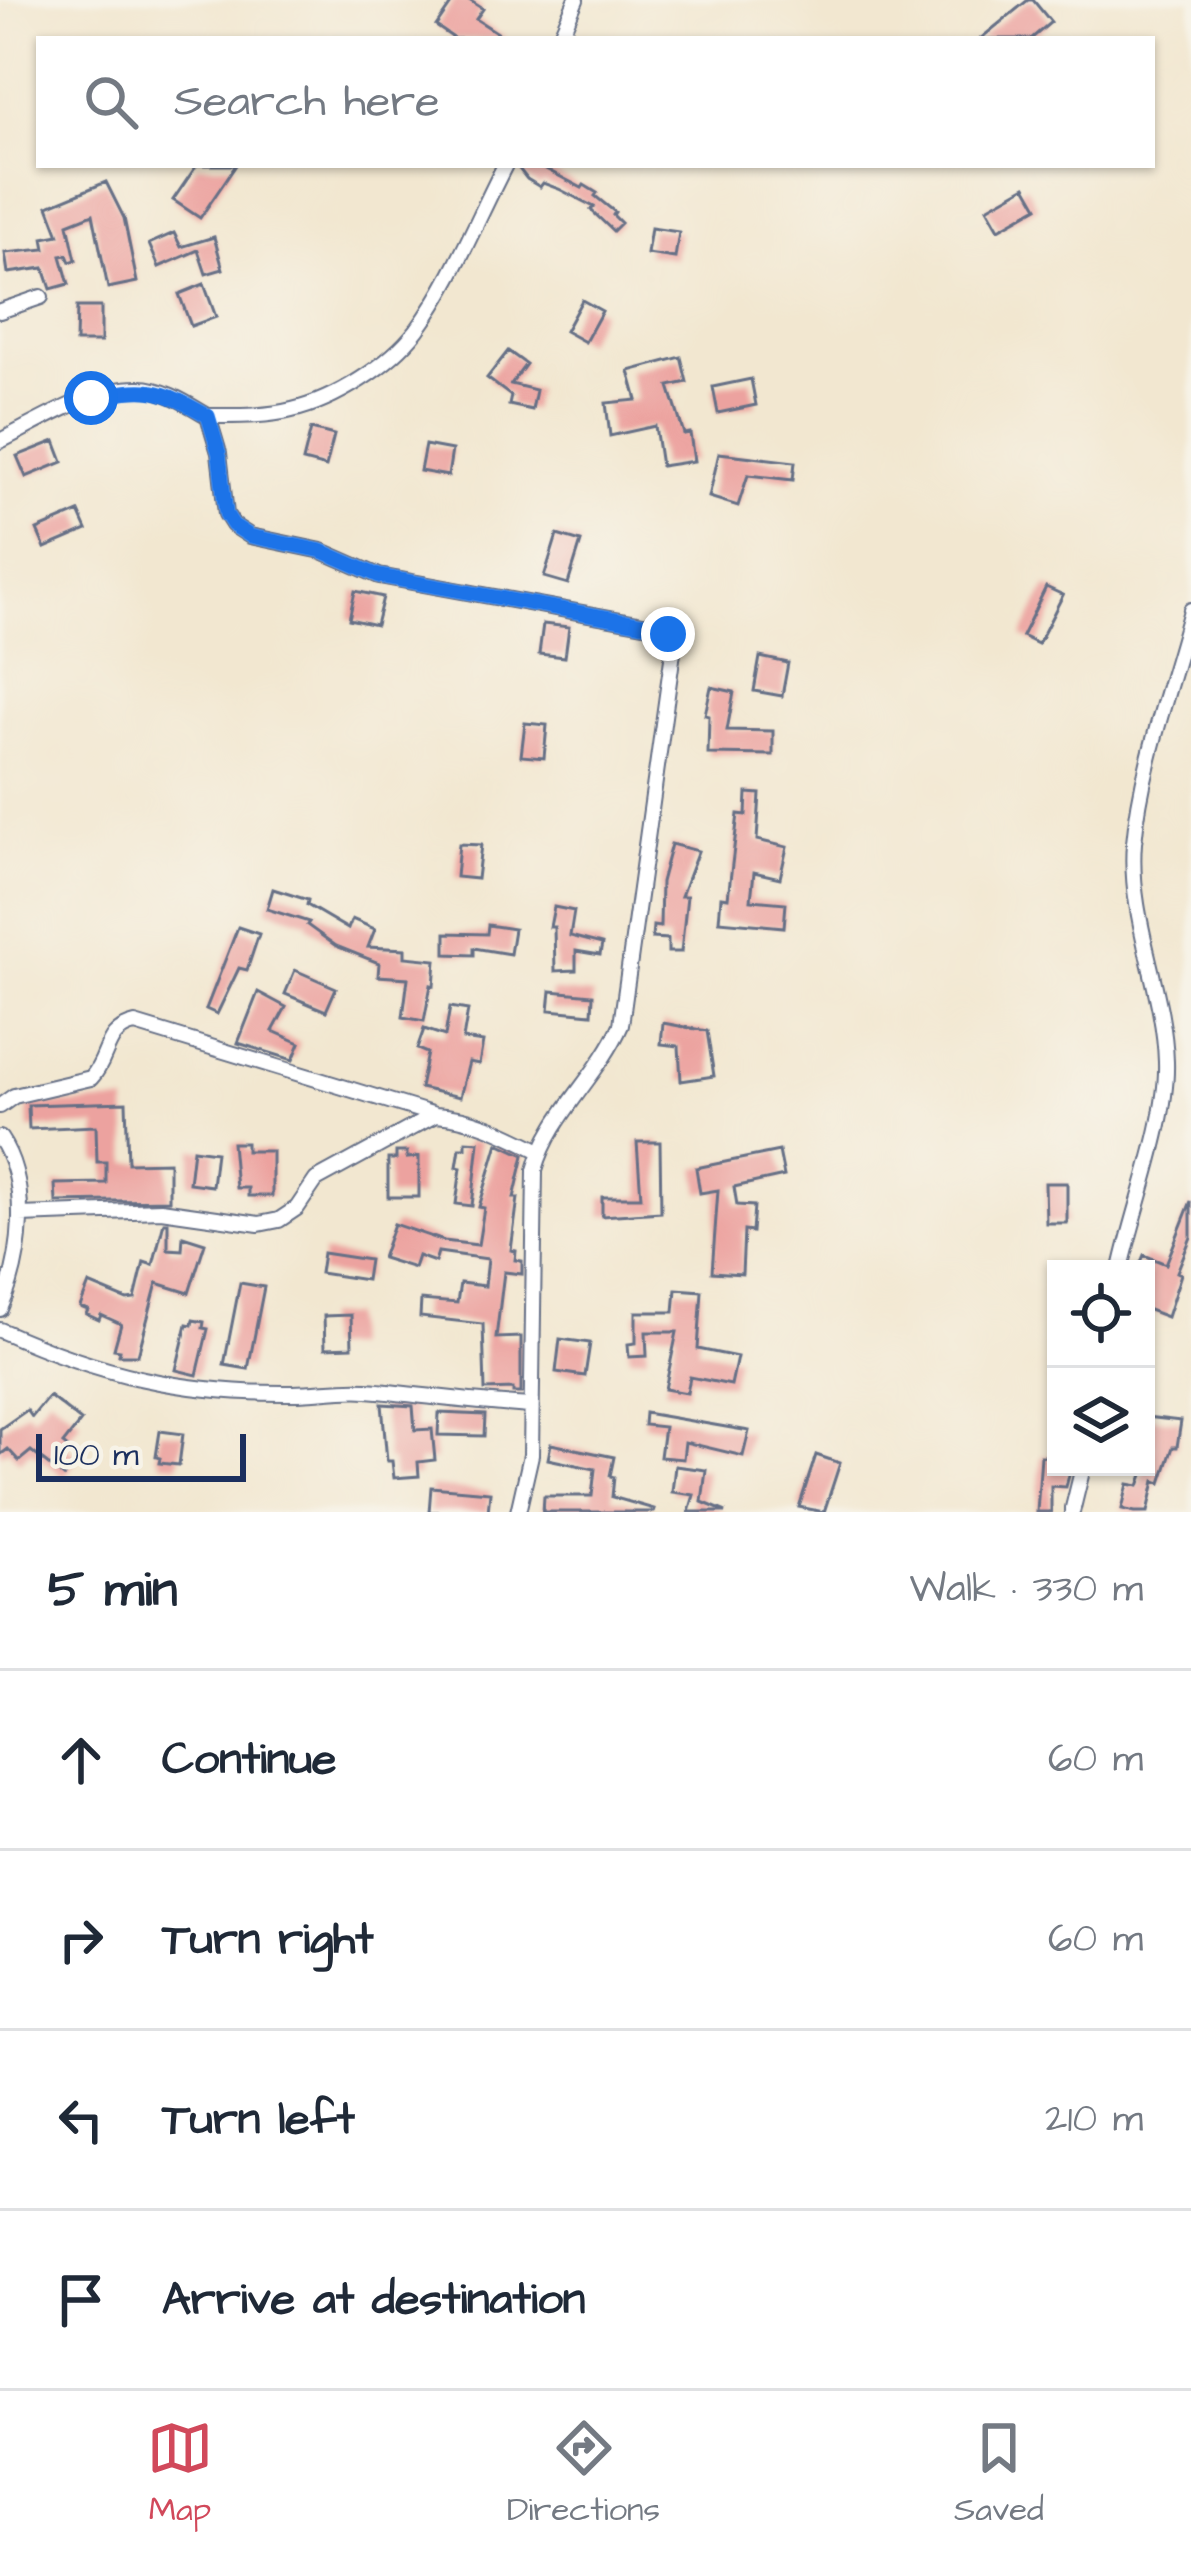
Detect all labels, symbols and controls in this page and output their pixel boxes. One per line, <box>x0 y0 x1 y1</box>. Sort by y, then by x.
search box <box>36 36 1155 168</box>
icon: search <box>78 69 144 135</box>
text: Search here <box>174 71 440 133</box>
route start <box>64 371 118 425</box>
route end <box>641 607 695 661</box>
map controls <box>1047 1260 1155 1476</box>
button: locate <box>1047 1260 1155 1368</box>
button: layers <box>1047 1368 1155 1476</box>
scale bar <box>36 1428 246 1481</box>
text: 100 m <box>54 1432 139 1478</box>
text: 5 min <box>48 1555 177 1626</box>
text: Walk · 330 m <box>909 1563 1143 1617</box>
icon: ahead <box>48 1727 114 1793</box>
text: Continue <box>162 1729 336 1791</box>
text: 60 m <box>1048 1733 1143 1787</box>
icon: right <box>48 1907 114 1973</box>
text: Turn right <box>162 1909 374 1971</box>
text: 60 m <box>1048 1913 1143 1967</box>
icon: left <box>48 2087 114 2153</box>
text: Turn left <box>162 2089 355 2151</box>
text: 210 m <box>1045 2093 1143 2147</box>
icon: arrive <box>48 2267 114 2333</box>
text: Arrive at destination <box>162 2269 585 2331</box>
tab: Map <box>147 2415 213 2533</box>
tab: Directions <box>507 2415 660 2533</box>
tab: Saved <box>954 2415 1044 2533</box>

